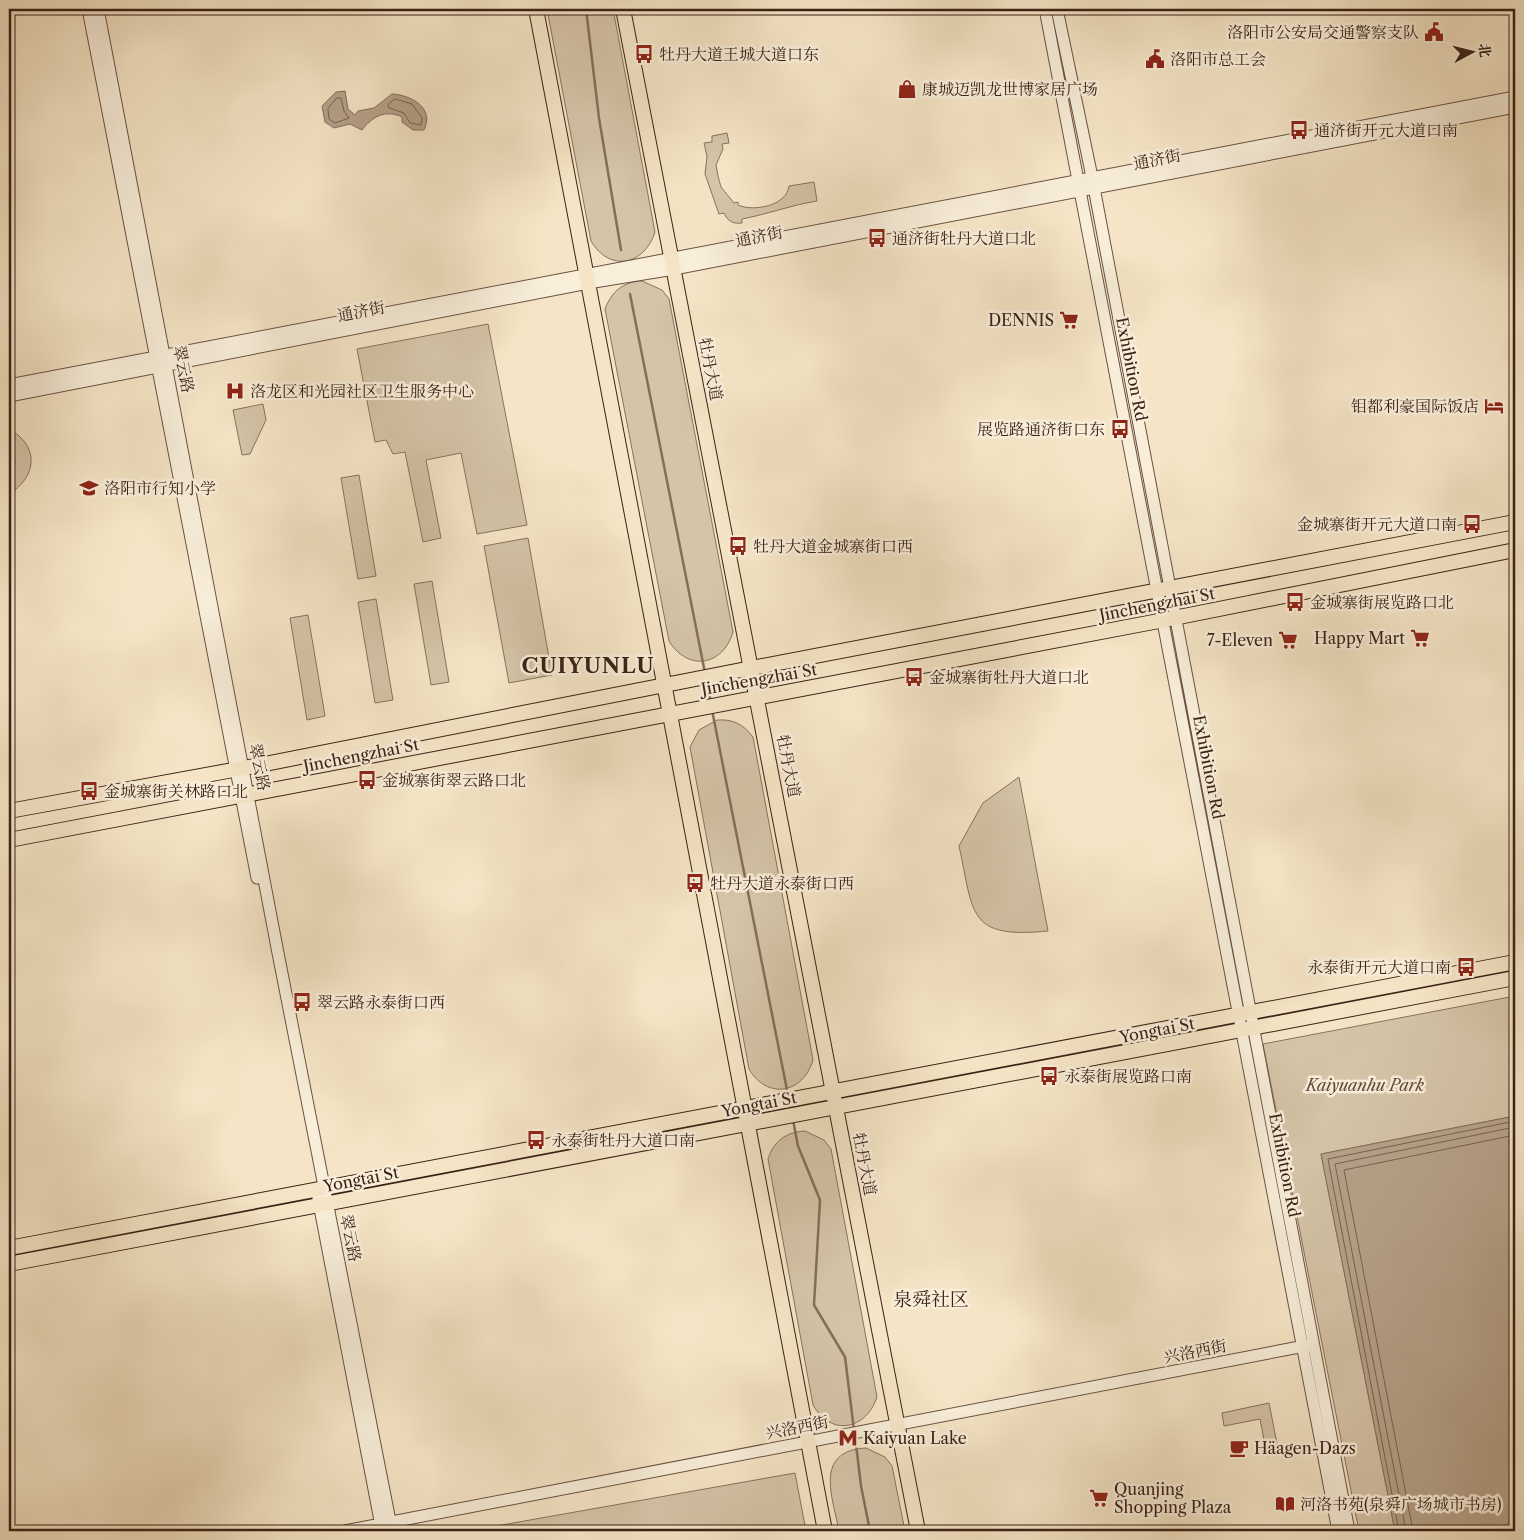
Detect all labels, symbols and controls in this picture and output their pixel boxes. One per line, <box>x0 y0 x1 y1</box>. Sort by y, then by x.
public building icon: 洛阳市公安局交通警察支队 <box>1423 21 1445 43</box>
place label: 洛阳市公安局交通警察支队 <box>1227 22 1419 42</box>
north arrow <box>1446 28 1496 78</box>
text: 北 <box>1475 42 1495 58</box>
bus stop icon: 牡丹大道王城大道口东 <box>633 43 655 65</box>
place label: 牡丹大道王城大道口东 <box>659 44 819 64</box>
public building icon: 洛阳市总工会 <box>1144 48 1166 70</box>
place label: 洛阳市总工会 <box>1170 49 1266 69</box>
shop icon: 康城迈凯龙世博家居广场 <box>896 78 918 100</box>
place label: 康城迈凯龙世博家居广场 <box>922 79 1098 99</box>
bus stop icon: 通济街开元大道口南 <box>1288 119 1310 141</box>
place label: 通济街开元大道口南 <box>1314 120 1458 140</box>
street label: 通济街 <box>1132 145 1182 173</box>
street label: 通济街 <box>734 222 784 250</box>
bus stop icon: 通济街牡丹大道口北 <box>866 227 888 249</box>
place label: 通济街牡丹大道口北 <box>892 228 1036 248</box>
street label: 通济街 <box>336 297 386 325</box>
supermarket icon: DENNIS <box>1058 309 1080 331</box>
place label: DENNIS <box>988 310 1054 330</box>
street label: Exhibition Rd <box>1112 315 1152 423</box>
street label: 牡丹大道 <box>695 336 727 402</box>
street label: 翠云路 <box>170 344 198 394</box>
hospital icon: 洛龙区和光园社区卫生服务中心 <box>224 380 246 402</box>
place label: 洛龙区和光园社区卫生服务中心 <box>250 381 474 401</box>
hotel icon: 钼都利豪国际饭店 <box>1483 395 1505 417</box>
place label: 钼都利豪国际饭店 <box>1351 396 1479 416</box>
bus stop icon: 展览路通济街口东 <box>1109 418 1131 440</box>
place label: 展览路通济街口东 <box>977 419 1105 439</box>
school or university icon: 洛阳市行知小学 <box>78 477 100 499</box>
place label: 洛阳市行知小学 <box>104 478 216 498</box>
bus stop icon: 金城寨街开元大道口南 <box>1461 513 1483 535</box>
place label: 金城寨街开元大道口南 <box>1297 514 1457 534</box>
bus stop icon: 牡丹大道金城寨街口西 <box>727 535 749 557</box>
place label: 牡丹大道金城寨街口西 <box>753 536 913 556</box>
street label: Jinchengzhai St <box>1094 583 1217 626</box>
bus stop icon: 金城寨街展览路口北 <box>1284 591 1306 613</box>
place label: 金城寨街展览路口北 <box>1310 592 1454 612</box>
supermarket icon: Happy Mart <box>1409 627 1431 649</box>
place label: Happy Mart <box>1314 628 1405 648</box>
supermarket icon: 7-Eleven <box>1277 629 1299 651</box>
place label: 7-Eleven <box>1207 630 1273 650</box>
district label: CUIYUNLU <box>522 653 654 678</box>
street label: Jinchengzhai St <box>696 659 819 700</box>
bus stop icon: 金城寨街牡丹大道口北 <box>903 666 925 688</box>
place label: 金城寨街牡丹大道口北 <box>929 667 1089 687</box>
street label: Exhibition Rd <box>1189 713 1229 821</box>
street label: 牡丹大道 <box>773 733 805 799</box>
street label: Jinchengzhai St <box>298 734 421 777</box>
street label: 翠云路 <box>246 742 274 792</box>
bus stop icon: 金城寨街翠云路口北 <box>356 769 378 791</box>
place label: 金城寨街翠云路口北 <box>382 770 526 790</box>
bus stop icon: 金城寨街关林路口北 <box>78 780 100 802</box>
place label: 金城寨街关林路口北 <box>104 781 248 801</box>
bus stop icon: 牡丹大道永泰街口西 <box>684 872 706 894</box>
place label: 牡丹大道永泰街口西 <box>710 873 854 893</box>
bus stop icon: 永泰街开元大道口南 <box>1455 956 1477 978</box>
place label: 永泰街开元大道口南 <box>1307 957 1451 977</box>
bus stop icon: 翠云路永泰街口西 <box>291 991 313 1013</box>
place label: 翠云路永泰街口西 <box>317 992 445 1012</box>
street label: Yongtai St <box>1117 1013 1197 1047</box>
bus stop icon: 永泰街展览路口南 <box>1038 1065 1060 1087</box>
place label: 永泰街展览路口南 <box>1064 1066 1192 1086</box>
park label: Kaiyuanhu Park <box>1304 1075 1425 1095</box>
street label: Yongtai St <box>719 1087 799 1121</box>
street label: Exhibition Rd <box>1265 1111 1305 1219</box>
bus stop icon: 永泰街牡丹大道口南 <box>525 1129 547 1151</box>
place label: 永泰街牡丹大道口南 <box>551 1130 695 1150</box>
street label: 牡丹大道 <box>849 1131 881 1197</box>
street label: Yongtai St <box>321 1162 401 1196</box>
street label: 翠云路 <box>337 1213 365 1263</box>
district label: 泉舜社区 <box>893 1288 969 1311</box>
street label: 兴洛西街 <box>1162 1335 1228 1367</box>
street label: 兴洛西街 <box>764 1411 830 1443</box>
metro station icon: Kaiyuan Lake <box>837 1427 859 1449</box>
place label: Kaiyuan Lake <box>863 1428 967 1448</box>
cafe icon: Häagen-Dazs <box>1228 1437 1250 1459</box>
place label: Häagen-Dazs <box>1254 1438 1356 1458</box>
place label: Quanjing Shopping Plaza <box>1114 1479 1232 1517</box>
supermarket icon: Quanjing Shopping Plaza <box>1088 1487 1110 1509</box>
library icon: 河洛书苑(泉舜广场城市书房) <box>1274 1493 1296 1515</box>
place label: 河洛书苑(泉舜广场城市书房) <box>1300 1494 1502 1514</box>

